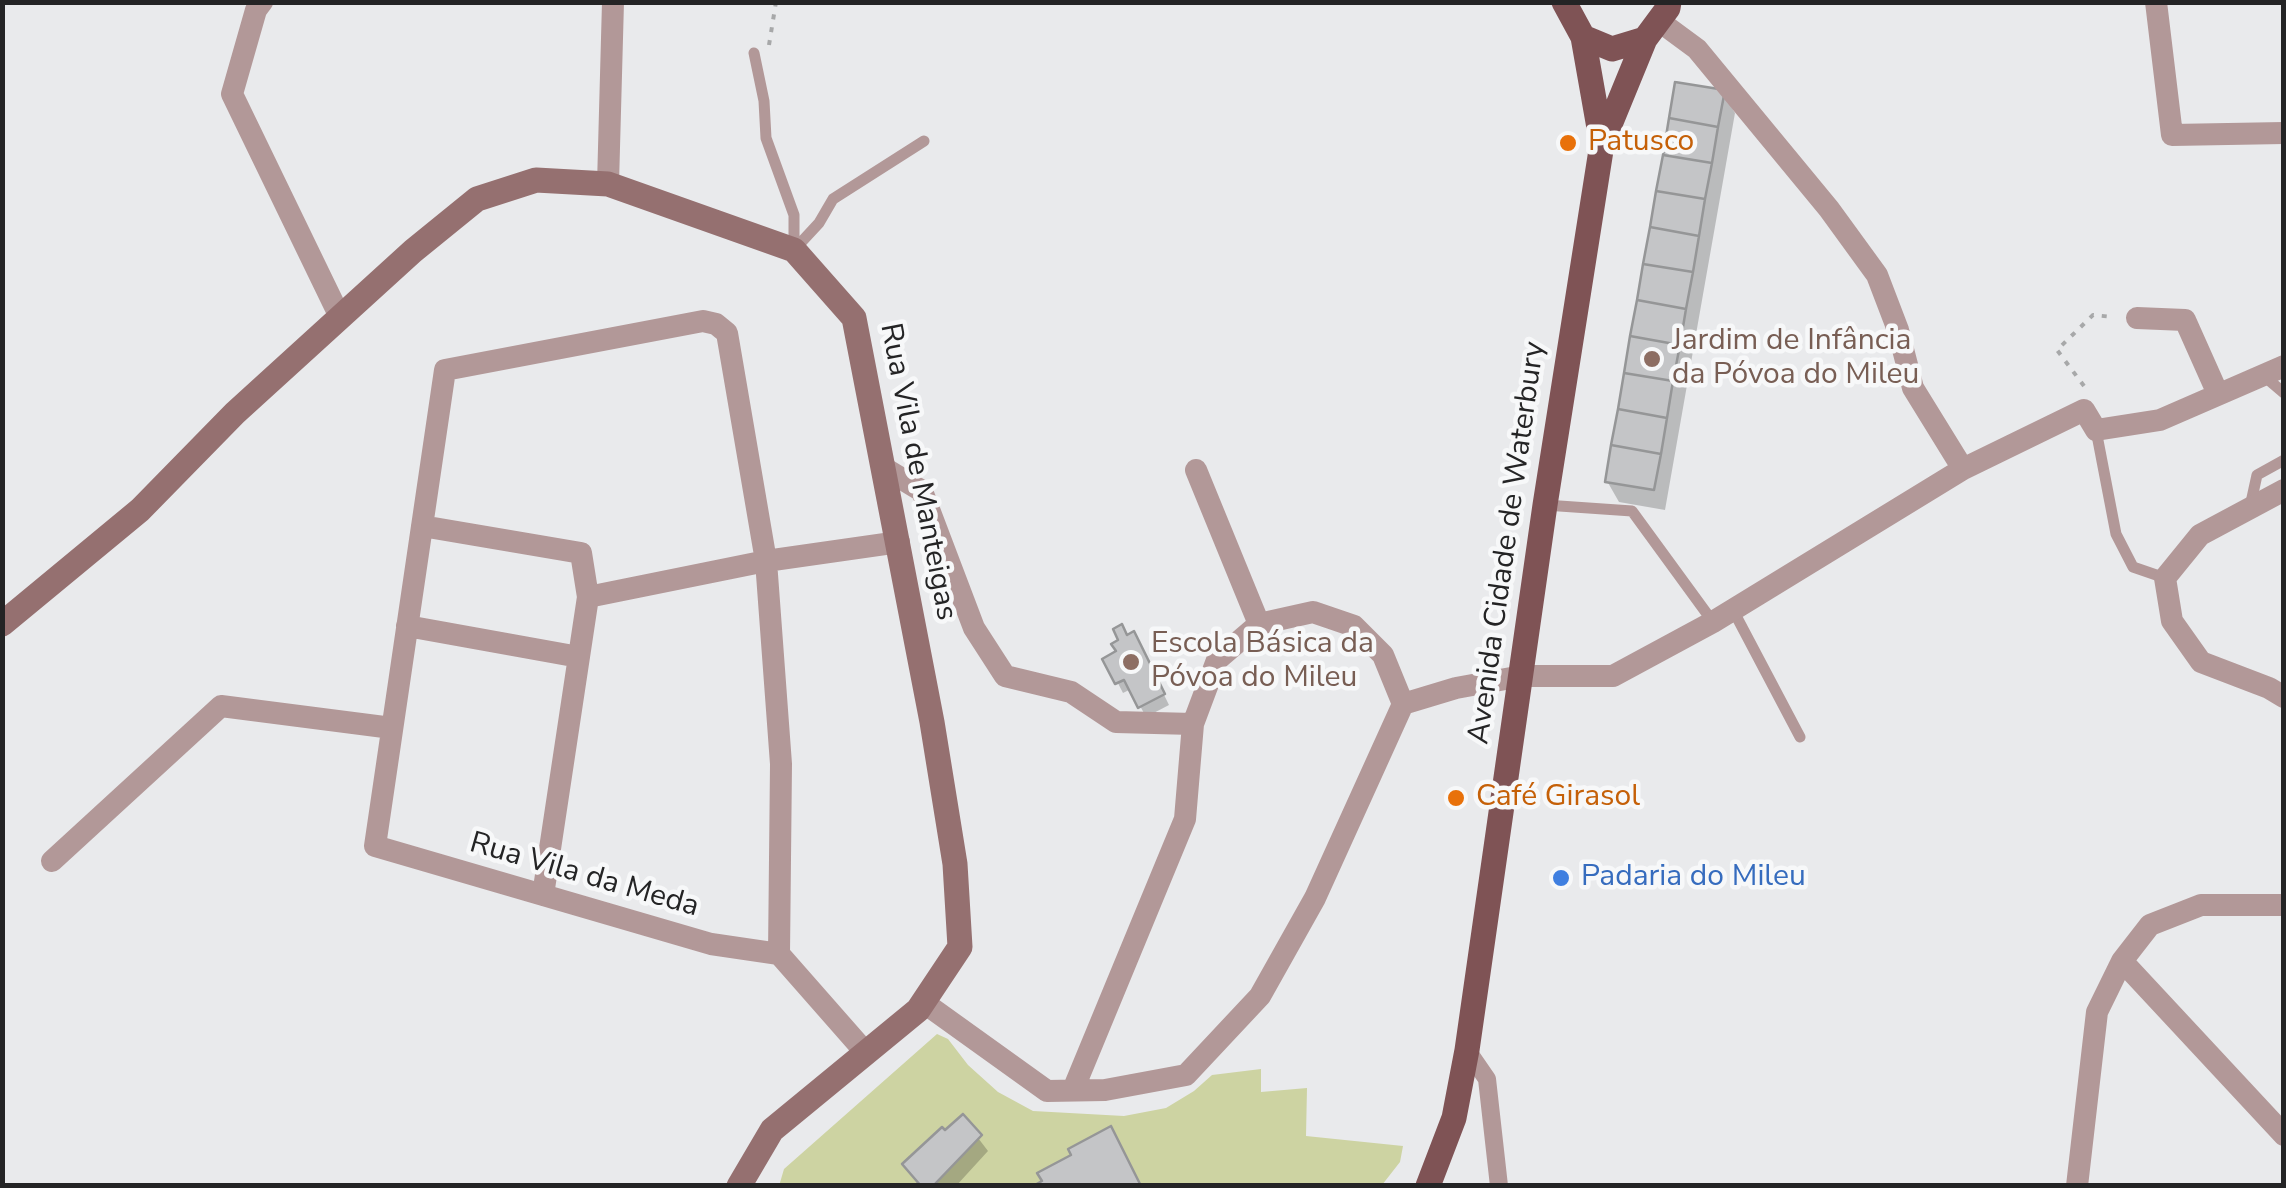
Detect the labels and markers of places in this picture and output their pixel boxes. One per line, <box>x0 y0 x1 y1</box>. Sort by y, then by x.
place label: Patusco <box>1588 125 1694 161</box>
marker: Patusco <box>1557 132 1579 154</box>
place label: Jardim de Infância da Póvoa do Mileu <box>1672 324 1919 394</box>
marker: Jardim de Infância da Póvoa do Mileu <box>1641 348 1663 370</box>
place label: Escola Básica da Póvoa do Mileu <box>1151 627 1374 698</box>
marker: Escola Básica da Póvoa do Mileu <box>1120 651 1142 673</box>
place label: Café Girasol <box>1476 780 1640 816</box>
marker: Café Girasol <box>1445 787 1467 809</box>
place label: Padaria do Mileu <box>1581 860 1806 896</box>
marker: Padaria do Mileu <box>1550 867 1572 889</box>

